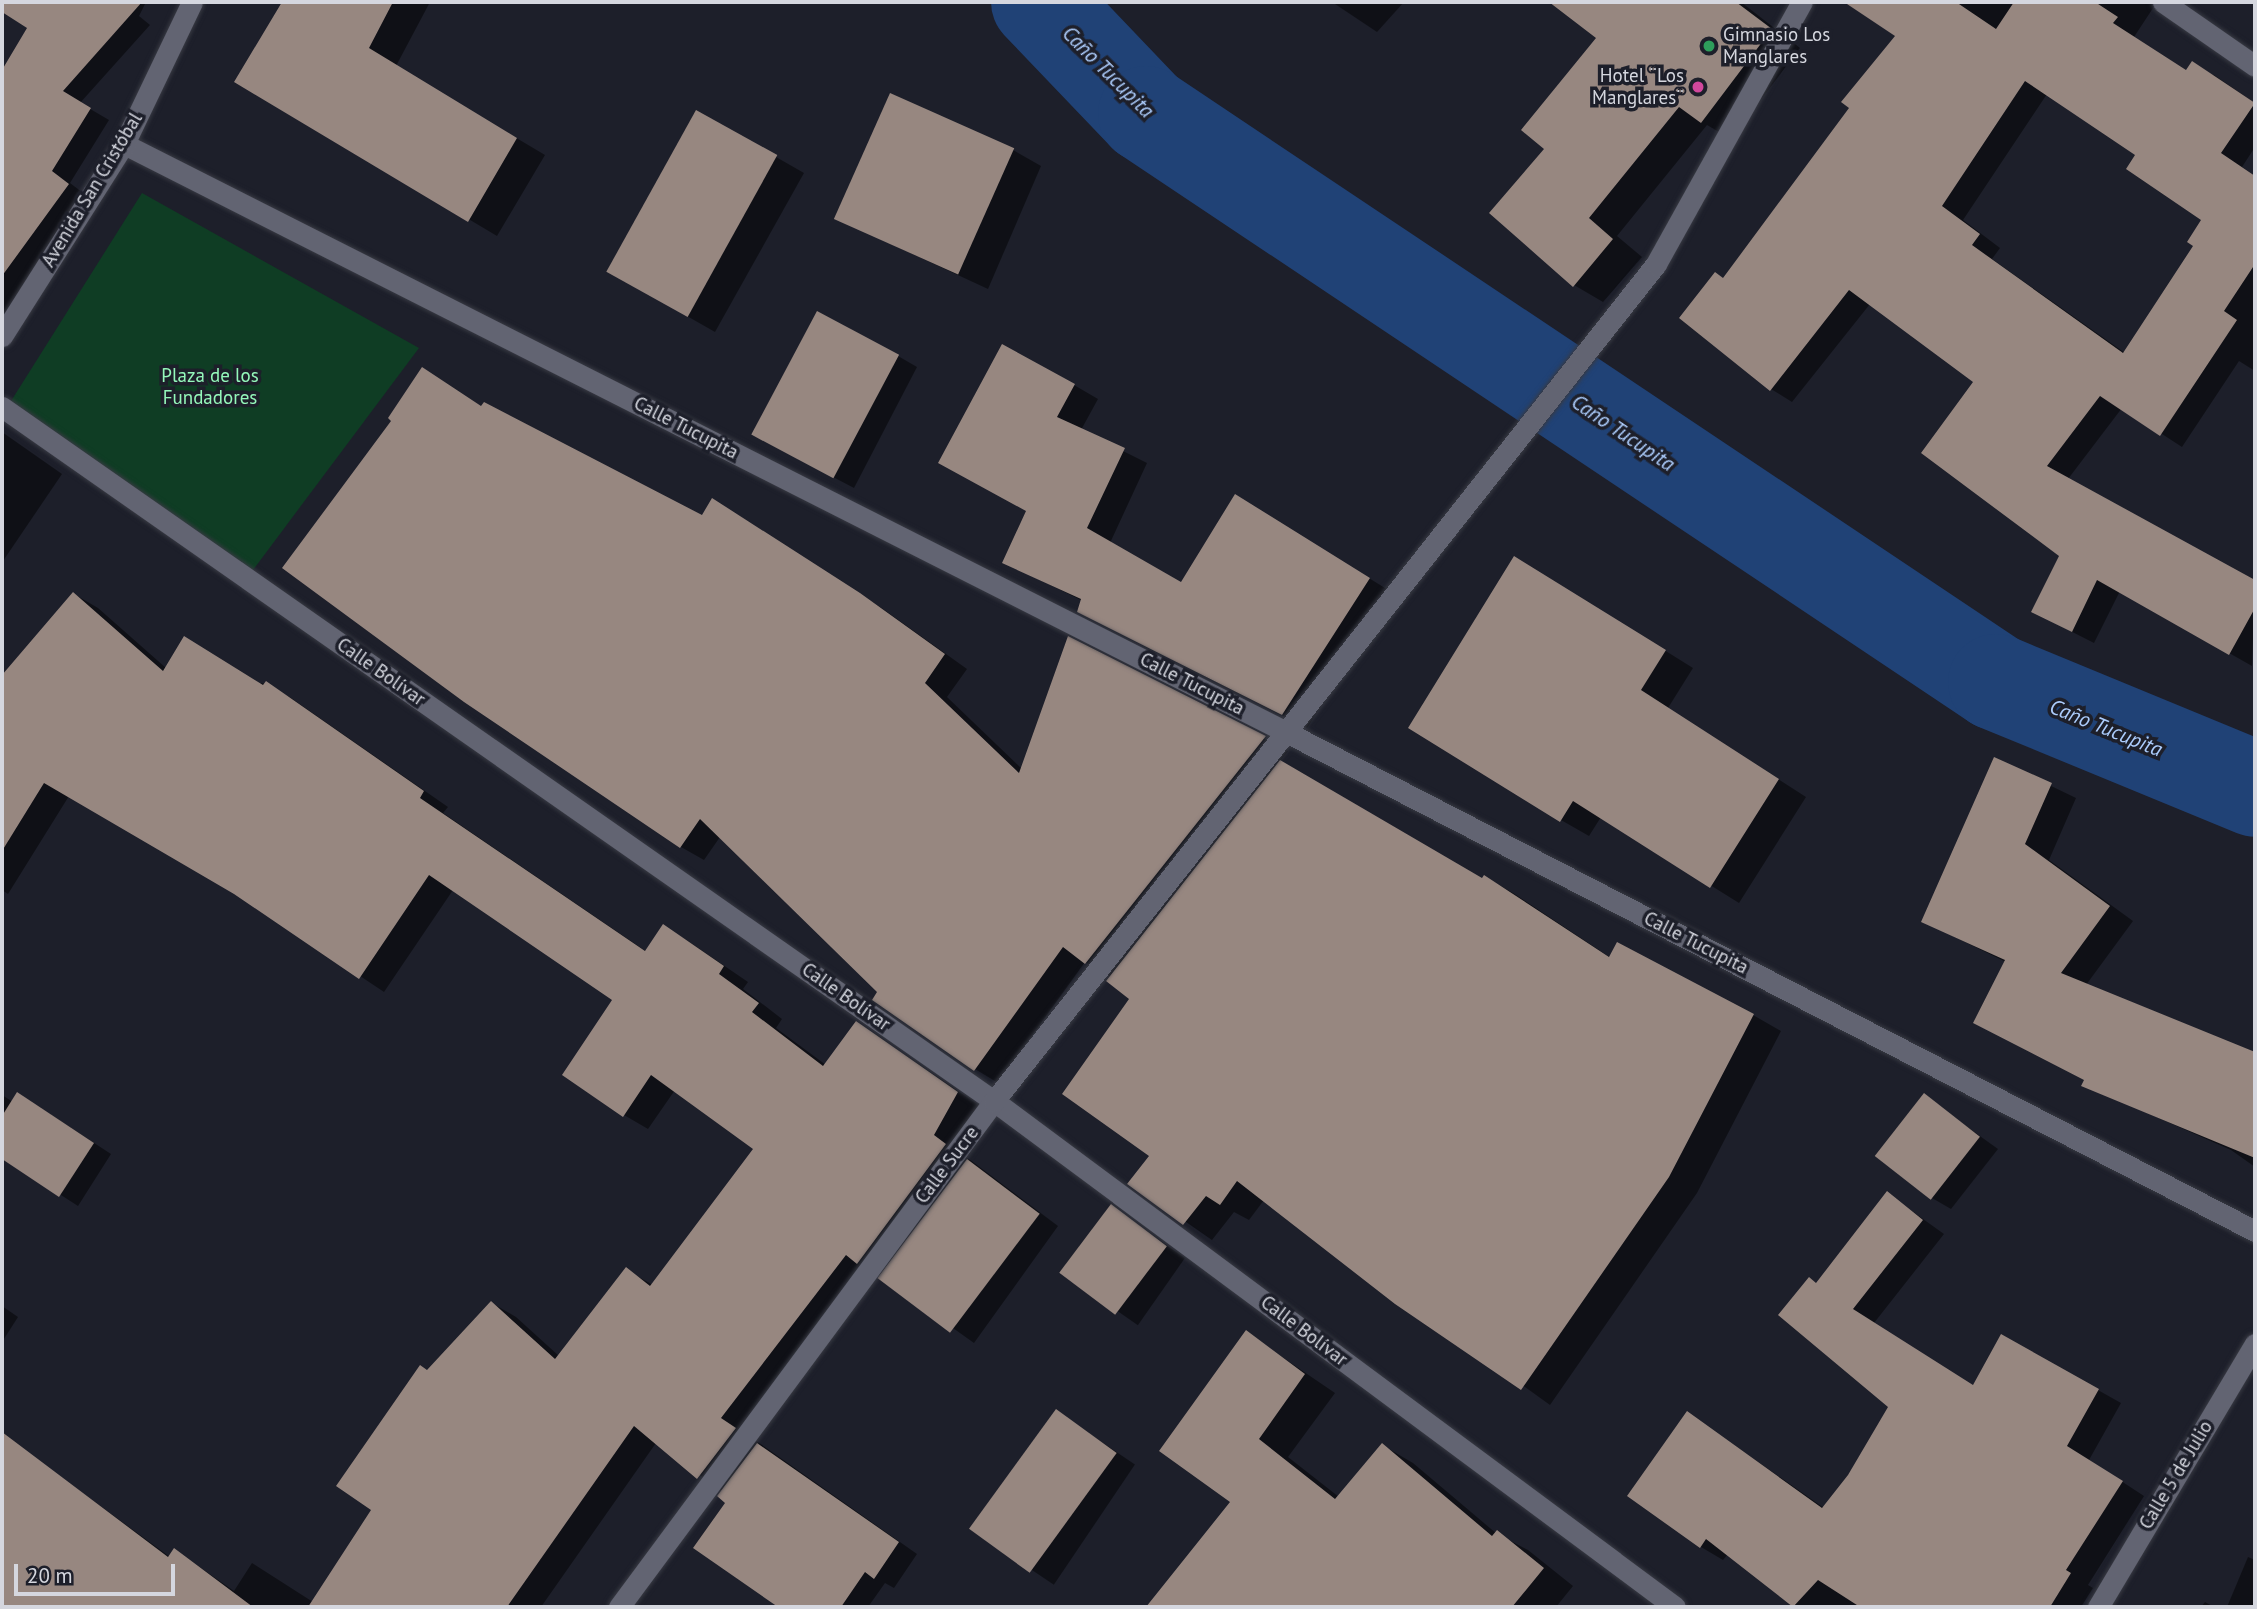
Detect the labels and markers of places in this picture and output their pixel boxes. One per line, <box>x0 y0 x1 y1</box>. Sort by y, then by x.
place label: Gimnasio Los Manglares <box>1723 24 1830 68</box>
marker: Gimnasio Los Manglares <box>1701 38 1717 54</box>
place label: Hotel ¨Los Manglares¨ <box>1592 65 1684 109</box>
marker: Hotel ¨Los Manglares¨ <box>1690 79 1706 95</box>

